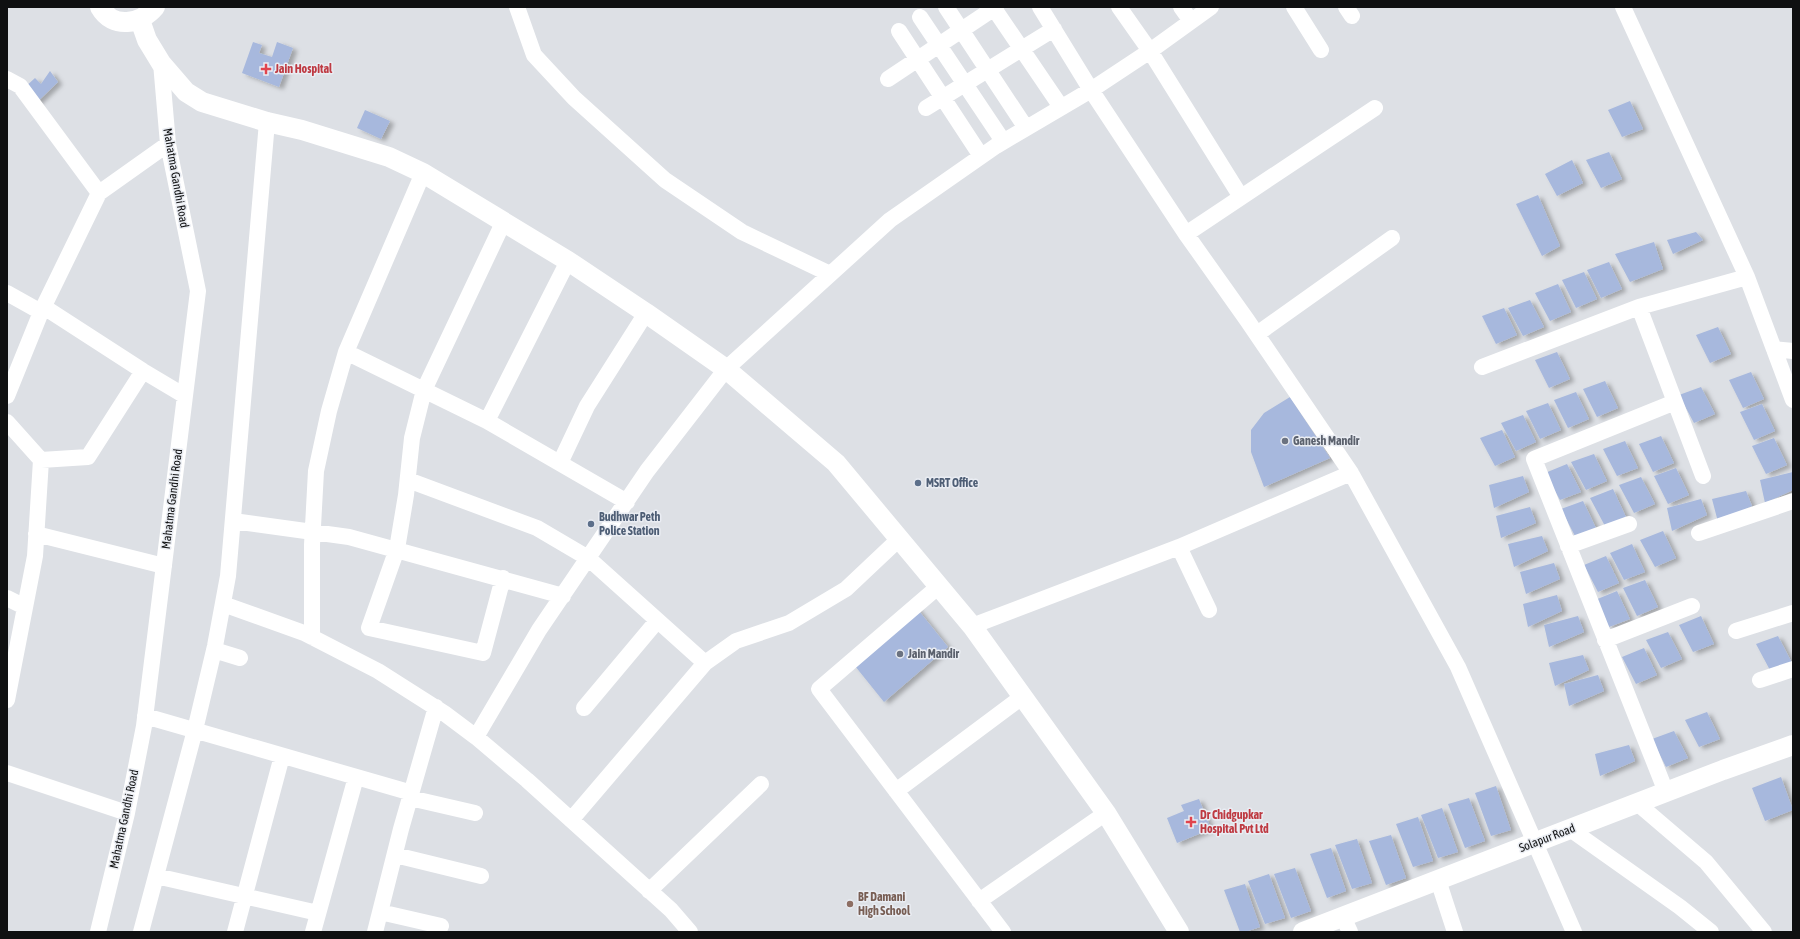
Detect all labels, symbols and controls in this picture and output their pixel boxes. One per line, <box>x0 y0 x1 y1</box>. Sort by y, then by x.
place label: Jain Hospital <box>274 62 333 76</box>
marker: Jain Hospital <box>260 63 272 75</box>
street label: Mahatma Gandhi Road <box>160 127 192 229</box>
place label: Ganesh Mandir <box>1293 434 1360 448</box>
marker: Ganesh Mandir <box>1280 436 1290 446</box>
street label: Mahatma Gandhi Road <box>159 448 185 550</box>
place label: MSRT Office <box>926 476 979 490</box>
marker: MSRT Office <box>913 478 923 488</box>
place label: Budhwar Peth Police Station <box>599 510 660 538</box>
marker: Budhwar Peth Police Station <box>586 519 596 529</box>
place label: Jain Mandir <box>907 647 960 661</box>
marker: Jain Mandir <box>895 649 905 659</box>
street label: Mahatma Gandhi Road <box>107 768 141 870</box>
place label: Dr Chidgupkar Hospital Pvt Ltd <box>1200 808 1269 836</box>
marker: Dr Chidgupkar Hospital Pvt Ltd <box>1185 816 1197 828</box>
street label: Solapur Road <box>1517 821 1577 855</box>
place label: BF Damani High School <box>858 890 911 918</box>
marker: BF Damani High School <box>845 899 855 909</box>

